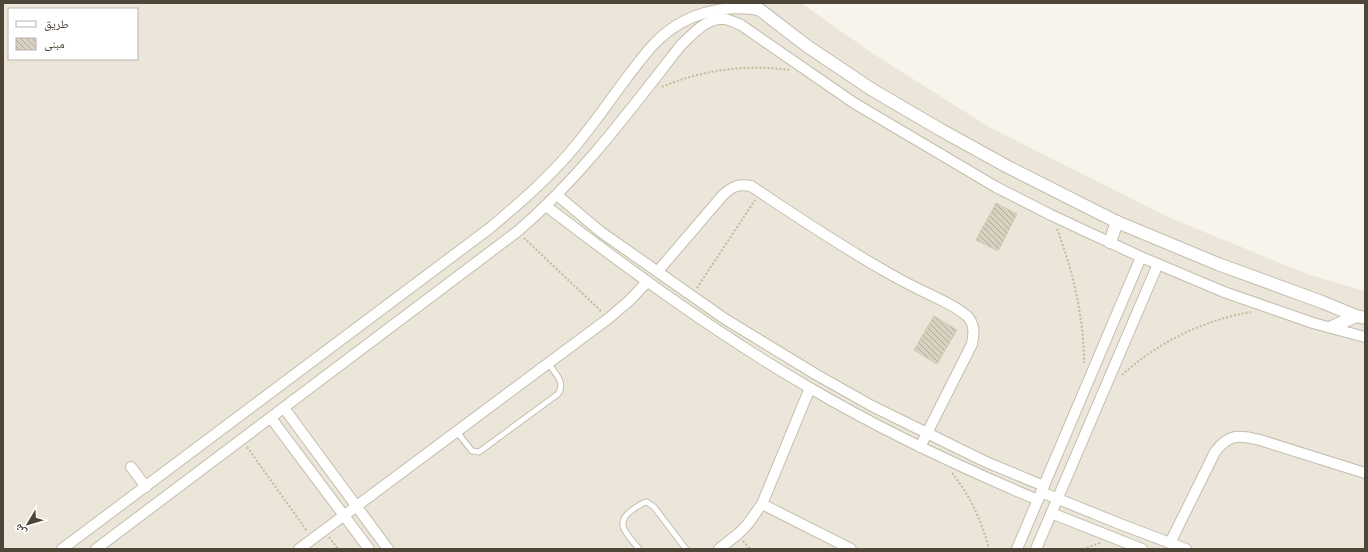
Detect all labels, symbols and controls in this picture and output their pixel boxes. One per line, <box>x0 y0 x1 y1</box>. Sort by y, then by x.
legend <box>8 8 138 60</box>
text: طريق <box>44 17 69 31</box>
text: مبنى <box>44 37 65 51</box>
north arrow <box>8 504 48 544</box>
text: ش <box>12 520 30 538</box>

